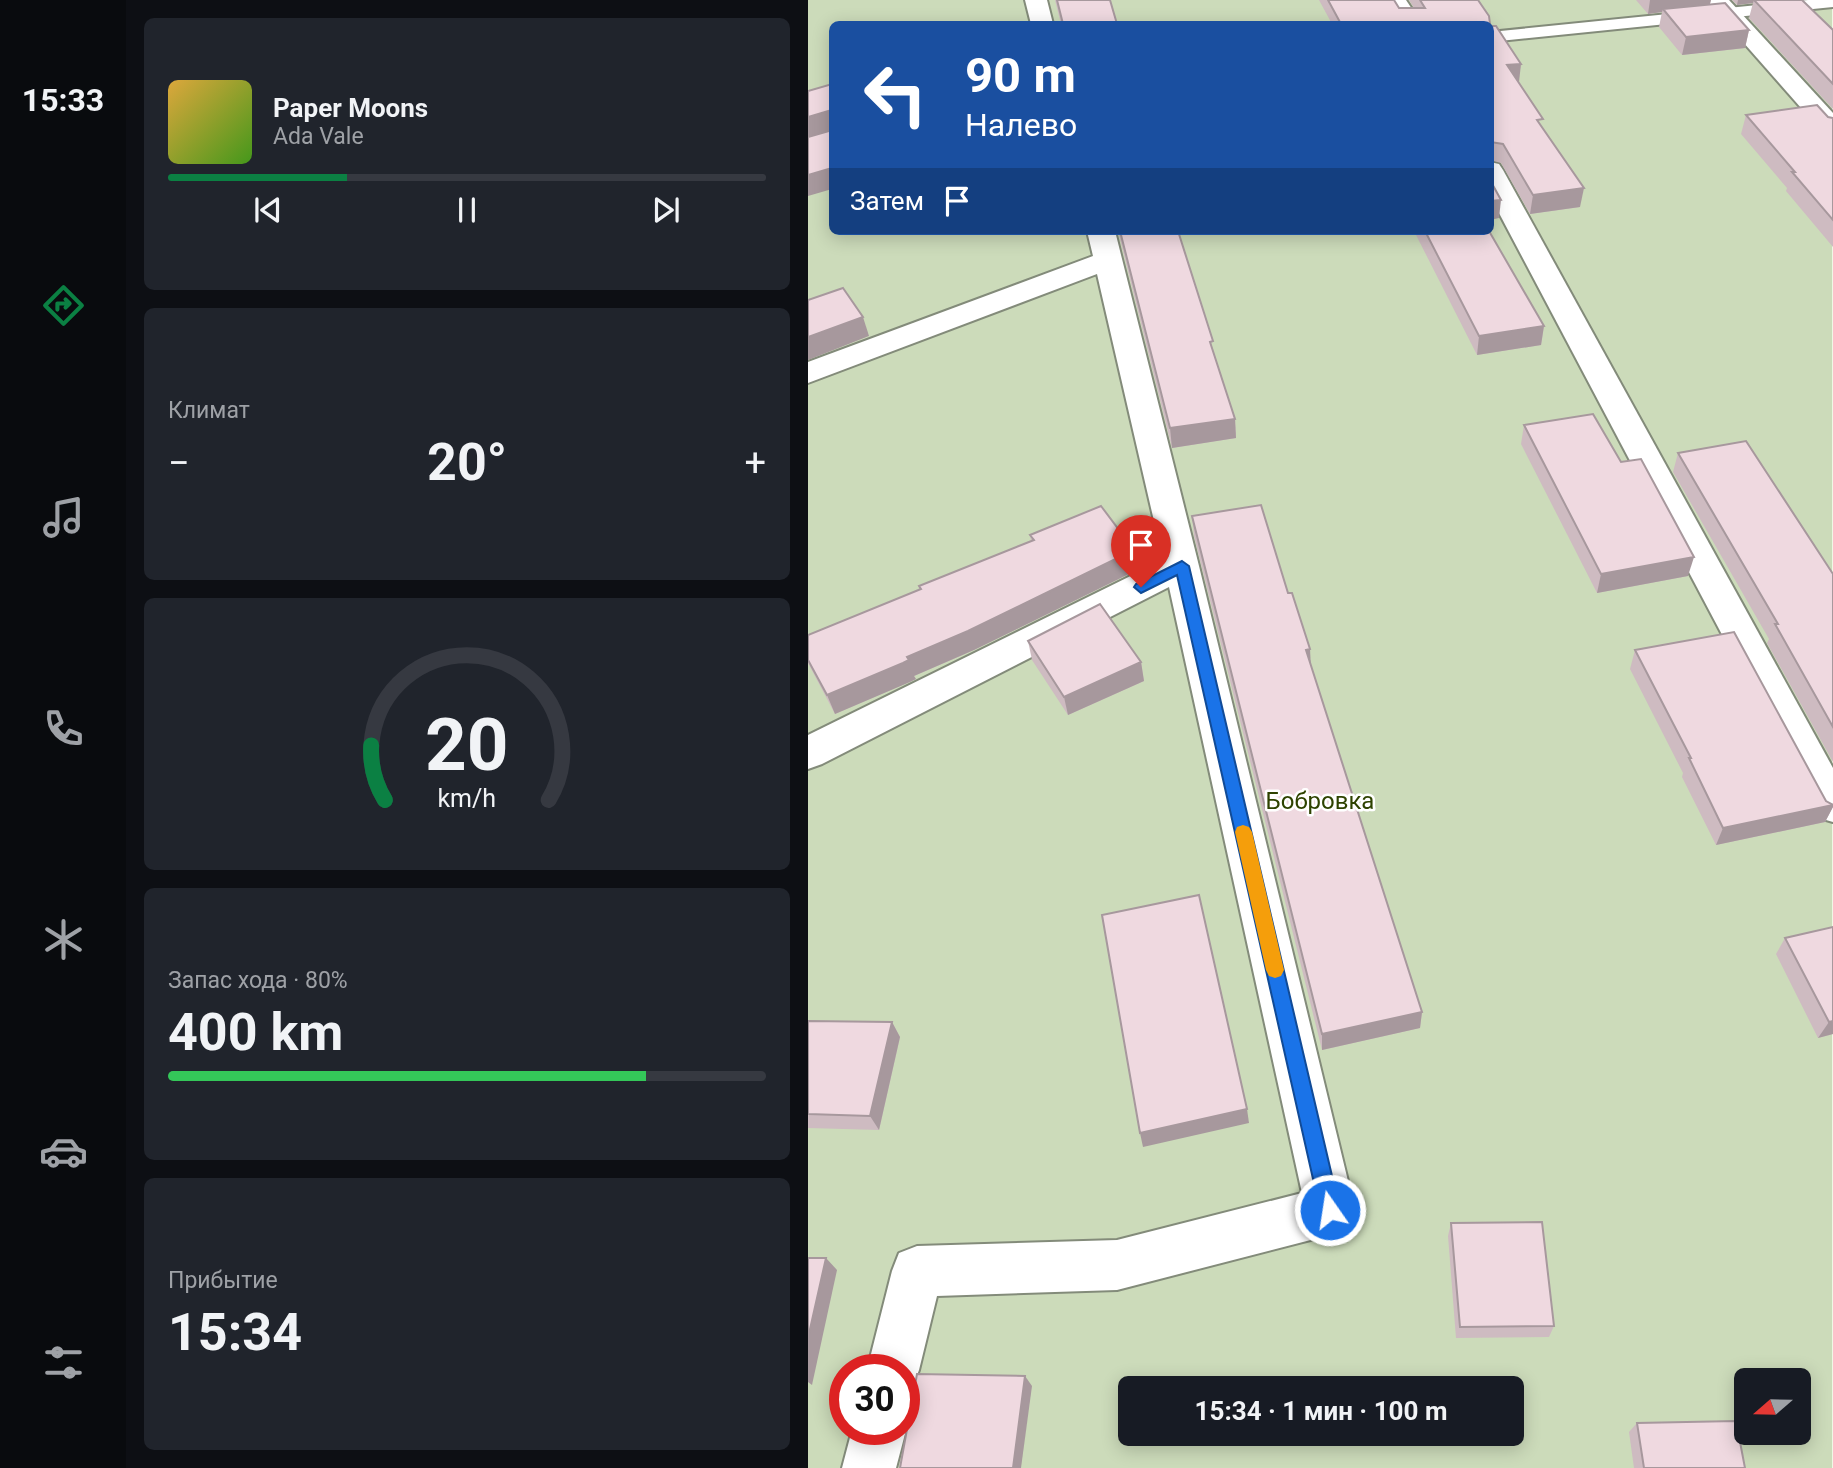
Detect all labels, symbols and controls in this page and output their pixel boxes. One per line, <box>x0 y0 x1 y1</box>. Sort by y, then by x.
text: 90 m <box>965 47 1076 104</box>
icon: left <box>850 49 941 140</box>
text: 15:33 <box>22 81 104 119</box>
text: Paper Moons <box>273 93 428 123</box>
text: Налево <box>965 106 1077 144</box>
text: Ada Vale <box>273 123 364 150</box>
icon: arrive <box>938 182 976 220</box>
text: Затем <box>850 186 924 216</box>
icon: previous <box>249 191 287 229</box>
icon: pause <box>448 191 486 229</box>
icon: next <box>647 191 685 229</box>
icon: directions <box>39 281 88 330</box>
text: Климат <box>168 397 250 424</box>
text: 20° <box>427 432 507 493</box>
text: − <box>168 441 190 485</box>
text: + <box>744 441 766 485</box>
icon: music <box>39 493 88 542</box>
pin <box>1111 515 1171 587</box>
icon: arrive <box>1122 526 1160 564</box>
text: 20 <box>425 702 509 788</box>
icon: phone <box>39 704 88 753</box>
text: km/h <box>438 784 496 813</box>
park label: Бобровка <box>1266 787 1374 815</box>
icon: climate <box>39 915 88 964</box>
text: Запас хода · 80% <box>168 967 348 994</box>
text: 400 km <box>168 1002 343 1063</box>
icon: car <box>39 1127 88 1176</box>
position arrow <box>1293 1173 1367 1247</box>
text: Прибытие <box>168 1267 278 1294</box>
text: 15:34 <box>168 1302 302 1363</box>
icon: filters <box>39 1338 88 1387</box>
speed limit sign: 30 <box>829 1354 920 1445</box>
north arrow <box>1734 1368 1811 1446</box>
map controls <box>1734 1368 1811 1445</box>
text: 15:34 · 1 мин · 100 m <box>1195 1396 1447 1426</box>

